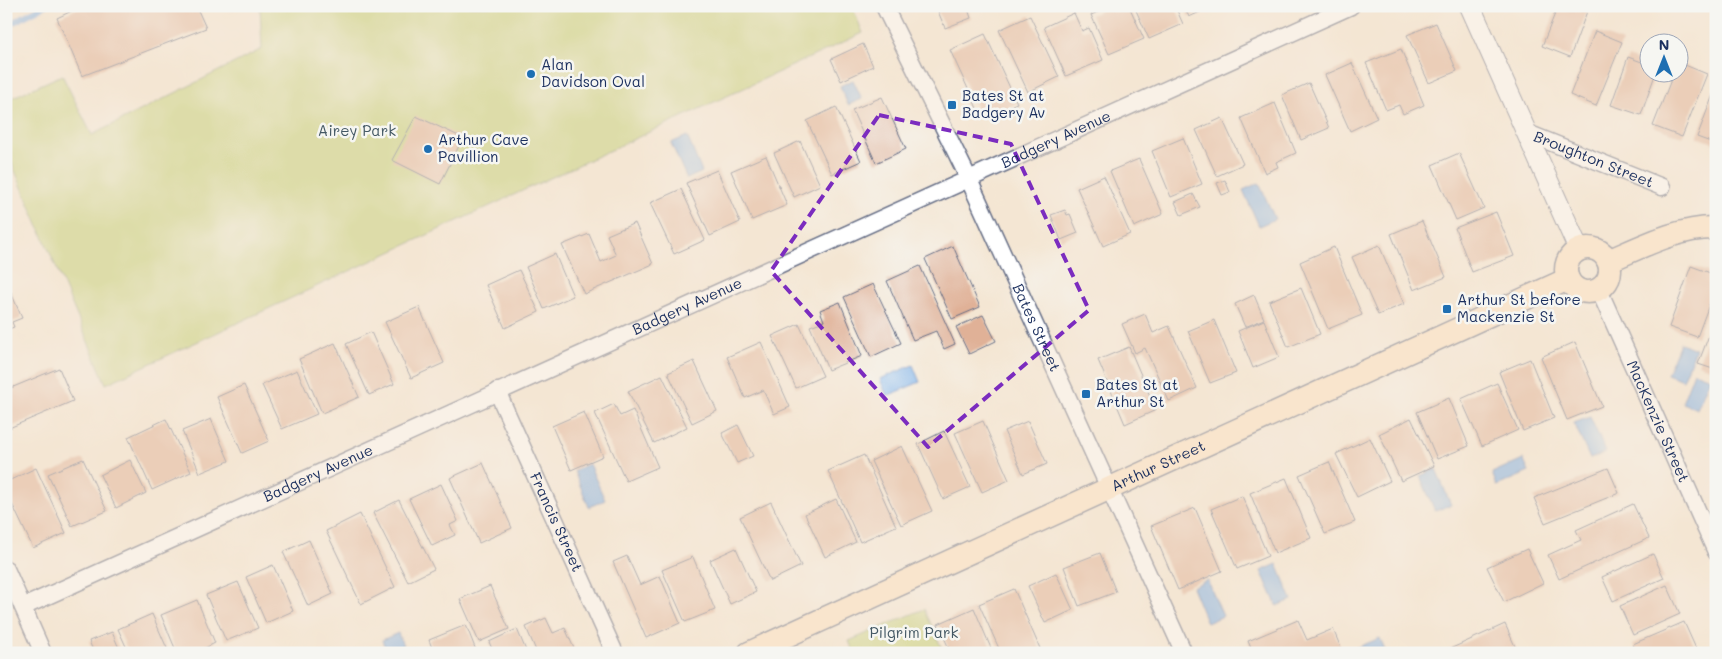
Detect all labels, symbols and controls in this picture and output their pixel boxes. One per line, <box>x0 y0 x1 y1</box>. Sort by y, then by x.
north arrow <box>1640 32 1690 82</box>
text: N <box>1659 35 1669 54</box>
place label: Alan Davidson Oval <box>541 54 645 91</box>
marker: Alan Davidson Oval <box>525 68 537 80</box>
place label: Bates St at Badgery Av <box>962 85 1045 122</box>
marker: Bates St at Badgery Av <box>946 99 958 111</box>
street label: Badgery Avenue <box>998 105 1114 172</box>
park label: Airey Park <box>318 120 396 140</box>
street label: Broughton Street <box>1531 126 1657 192</box>
place label: Arthur Cave Pavillion <box>438 129 529 166</box>
marker: Arthur Cave Pavillion <box>422 143 434 155</box>
street label: Badgery Avenue <box>629 272 745 339</box>
street label: Bates Street <box>1008 280 1066 375</box>
place label: Arthur St before Mackenzie St <box>1457 289 1581 326</box>
marker: Arthur St before Mackenzie St <box>1441 303 1453 315</box>
street label: MacKenzie Street <box>1623 357 1695 485</box>
place label: Bates St at Arthur St <box>1096 374 1178 411</box>
marker: Bates St at Arthur St <box>1080 388 1092 400</box>
street label: Arthur Street <box>1108 435 1208 495</box>
street label: Badgery Avenue <box>260 439 376 506</box>
street label: Francis Street <box>526 469 588 575</box>
park label: Pilgrim Park <box>869 622 959 642</box>

